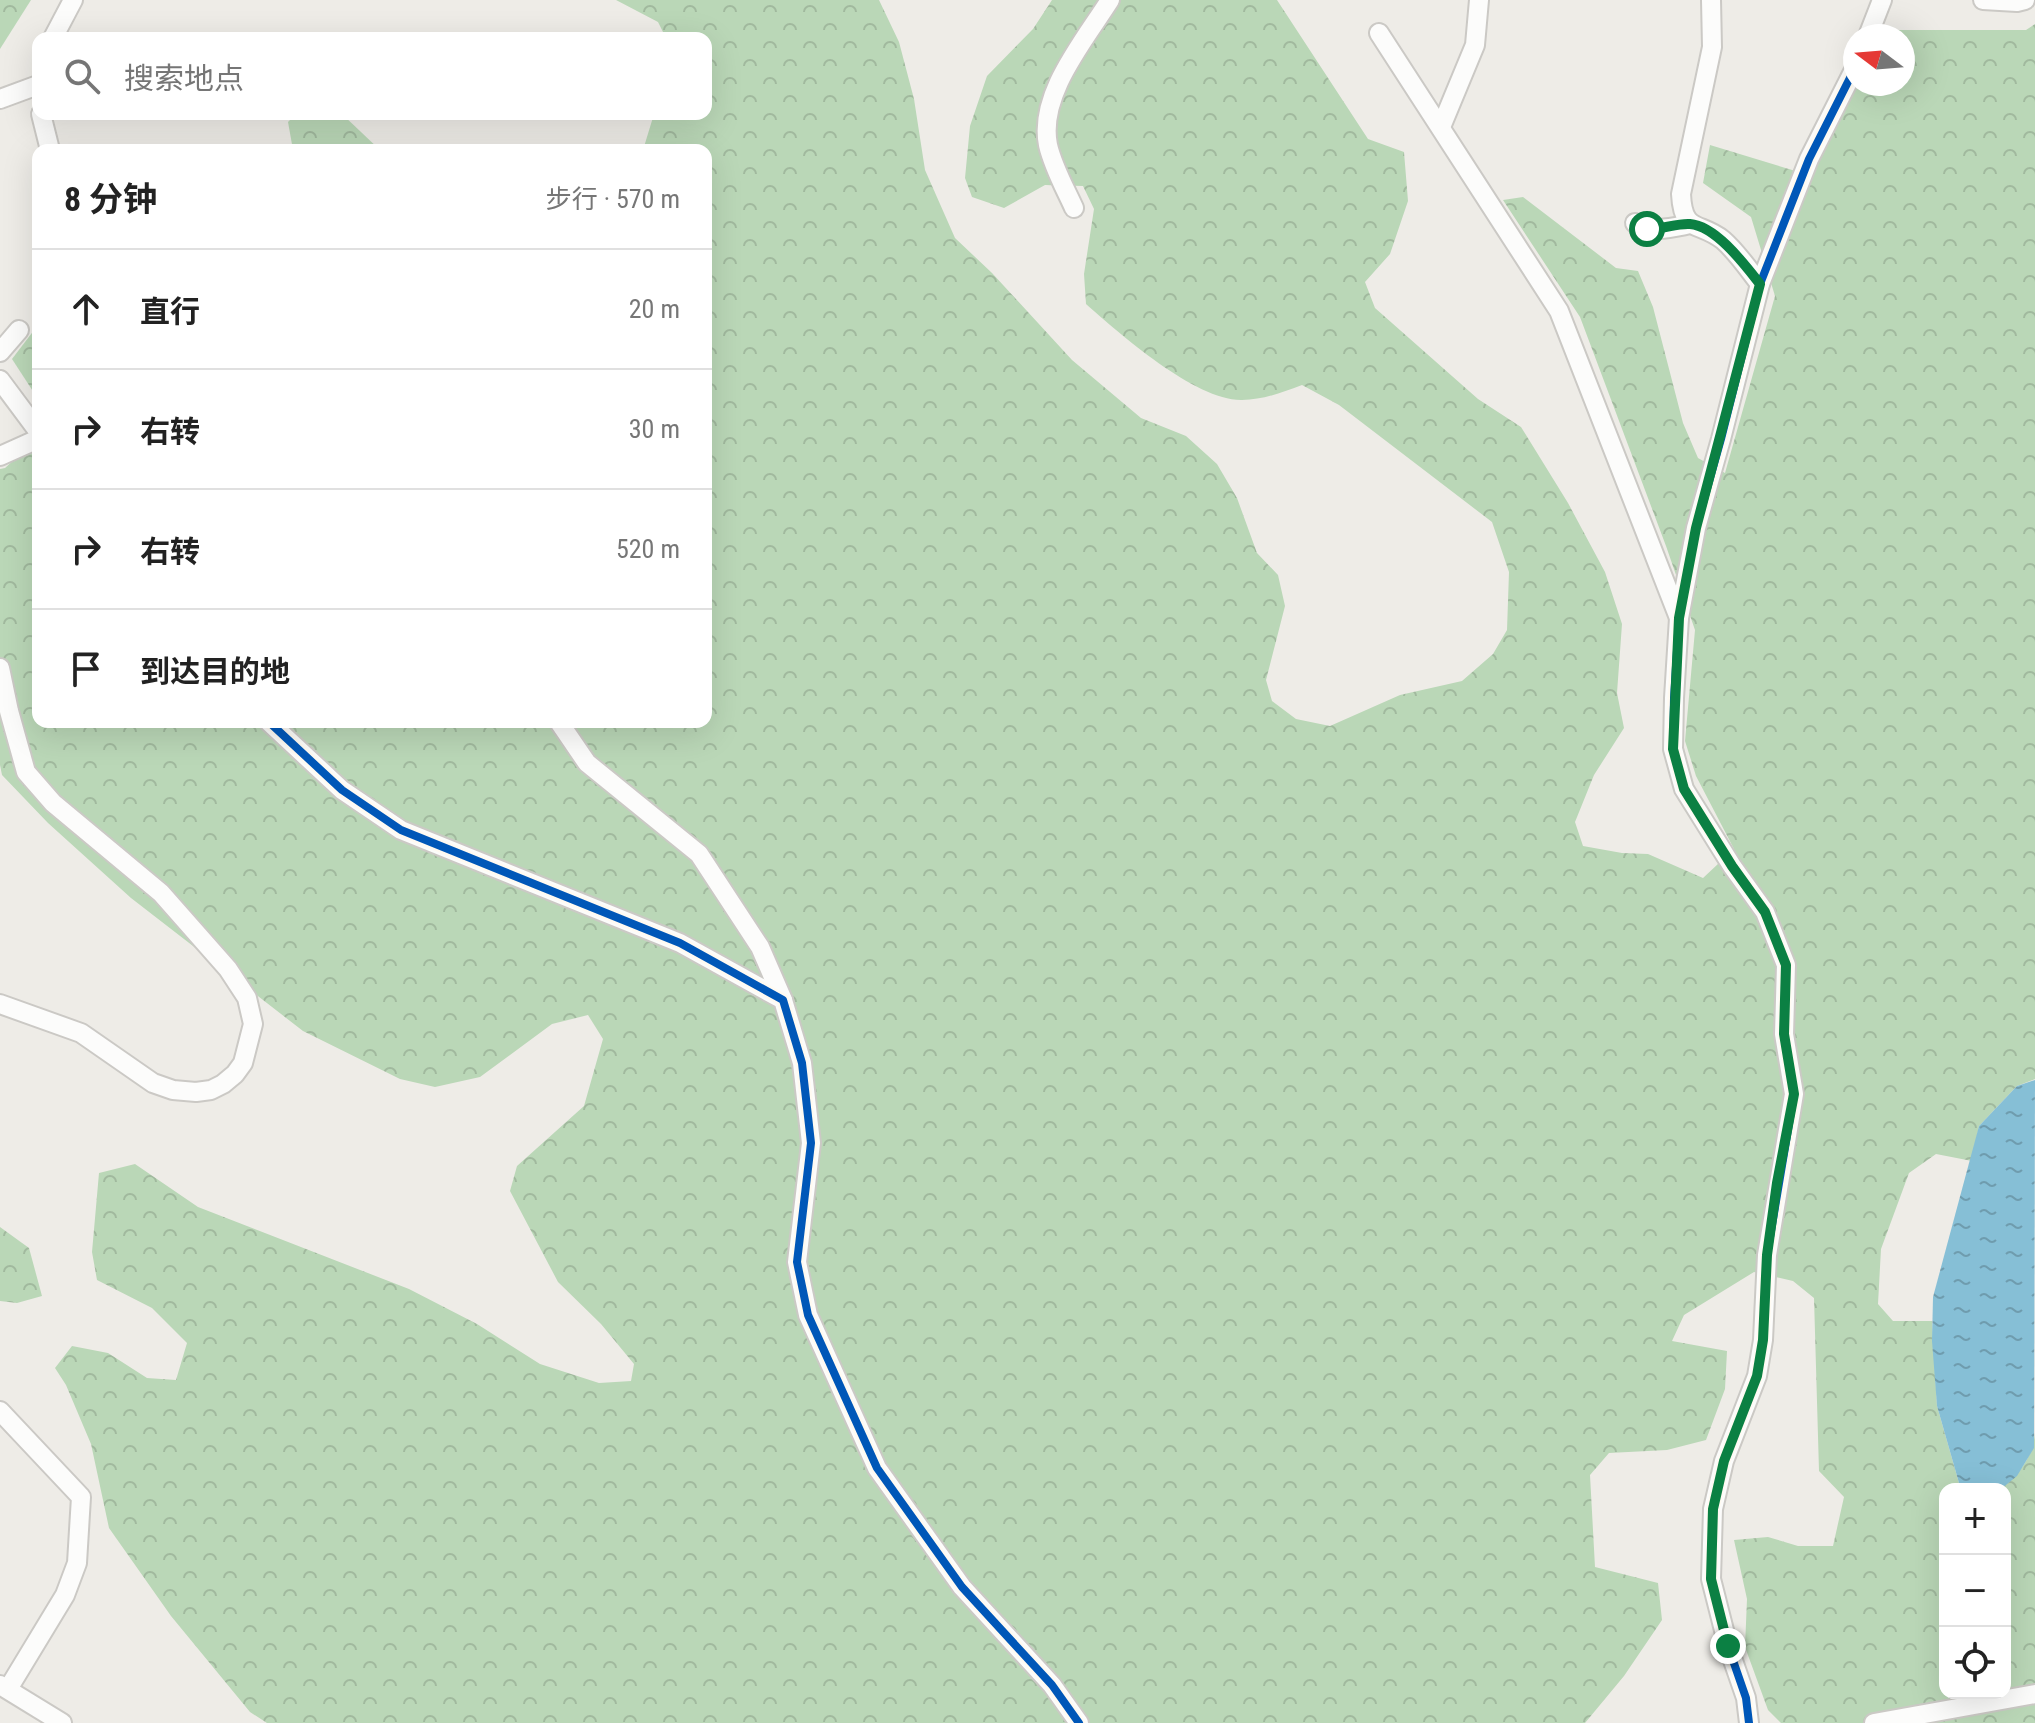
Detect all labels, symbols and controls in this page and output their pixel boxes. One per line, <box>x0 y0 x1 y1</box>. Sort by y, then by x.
north arrow <box>1843 24 1915 96</box>
search box <box>32 32 712 120</box>
icon: search <box>60 54 104 98</box>
text: 搜索地点 <box>124 61 244 96</box>
text: 8 分钟 <box>64 179 157 219</box>
text: 步行 · 570 m <box>546 184 680 214</box>
route start <box>1629 211 1665 247</box>
icon: ahead <box>64 287 108 331</box>
text: 直行 <box>140 294 200 329</box>
text: 20 m <box>629 294 680 324</box>
icon: right <box>64 407 108 451</box>
text: 右转 <box>140 414 200 449</box>
text: 30 m <box>629 414 680 444</box>
icon: right <box>64 527 108 571</box>
text: 右转 <box>140 534 200 569</box>
text: 520 m <box>616 534 680 564</box>
icon: arrive <box>64 647 108 691</box>
text: 到达目的地 <box>140 654 290 689</box>
map controls <box>1939 1483 2011 1699</box>
button: + <box>1939 1483 2011 1555</box>
button: − <box>1939 1555 2011 1627</box>
button: locate <box>1939 1627 2011 1699</box>
route end <box>1710 1628 1746 1664</box>

